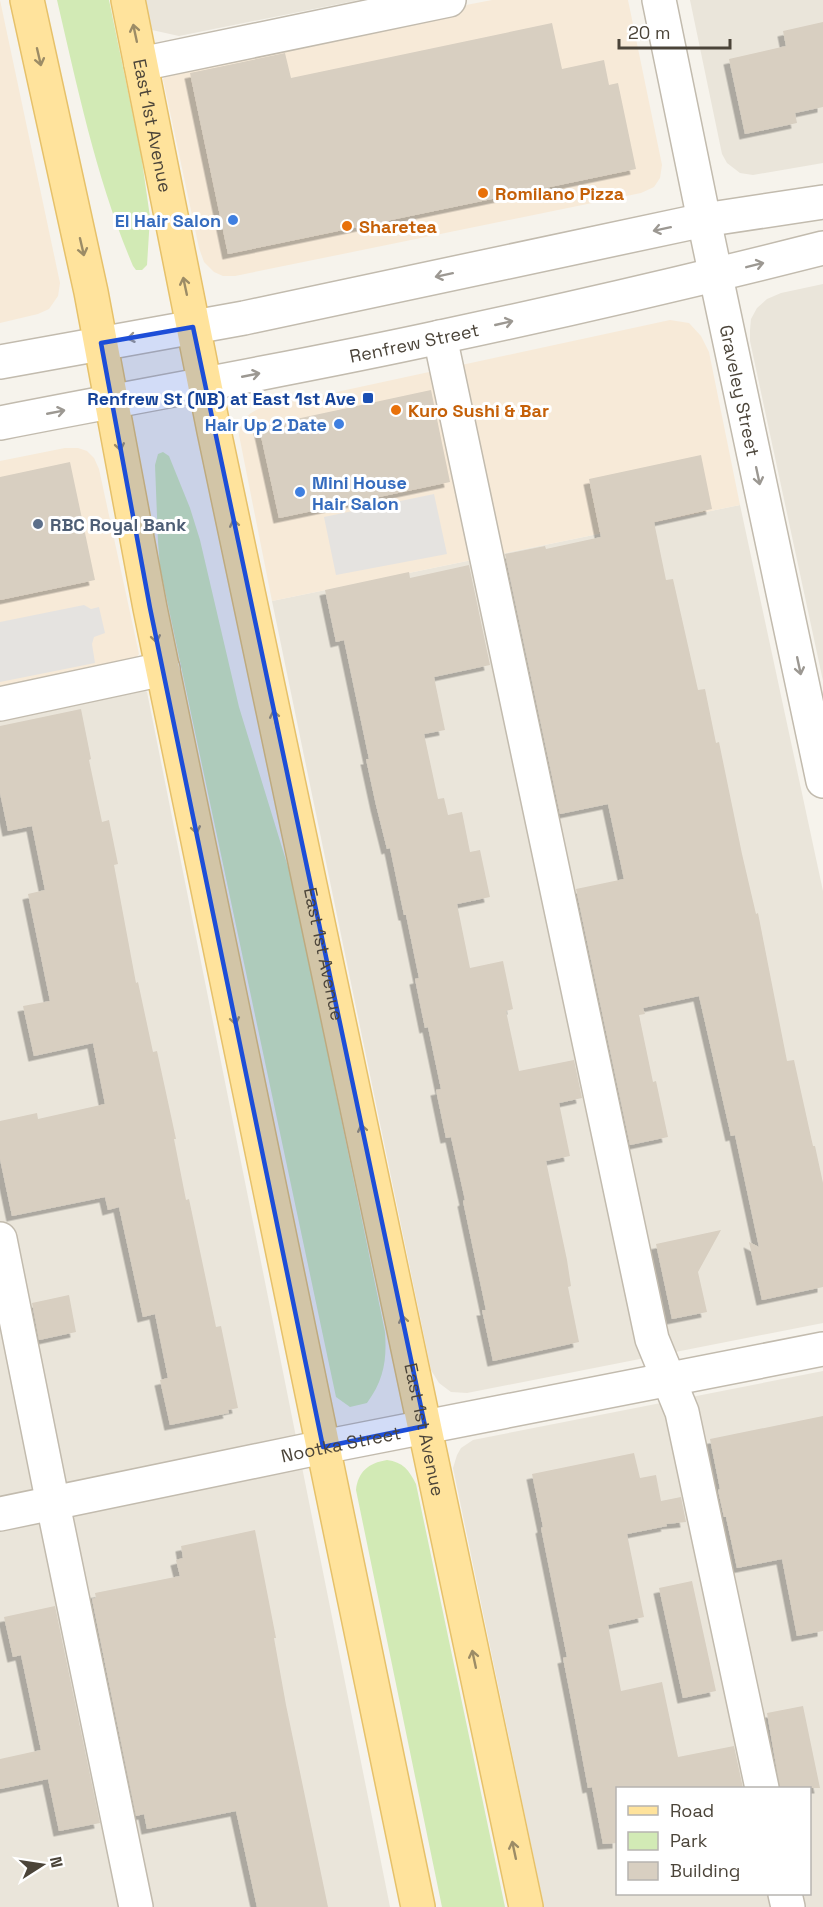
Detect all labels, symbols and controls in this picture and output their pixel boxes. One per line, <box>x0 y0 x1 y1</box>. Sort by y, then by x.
scale bar <box>619 12 730 50</box>
text: 20 m <box>628 21 671 44</box>
one-way arrow <box>129 24 140 43</box>
one-way arrow <box>34 47 45 66</box>
street label: East 1st Avenue <box>128 57 178 194</box>
place label: Romilano Pizza <box>495 182 625 205</box>
marker: Romilano Pizza <box>476 186 490 200</box>
place label: El Hair Salon <box>115 209 221 232</box>
marker: El Hair Salon <box>226 213 240 227</box>
place label: Sharetea <box>359 215 438 238</box>
marker: Sharetea <box>340 219 354 233</box>
one-way arrow <box>652 223 671 235</box>
one-way arrow <box>76 238 88 257</box>
one-way arrow <box>746 258 765 270</box>
one-way arrow <box>435 270 454 281</box>
one-way arrow <box>179 277 190 296</box>
one-way arrow <box>494 316 513 328</box>
street label: Renfrew Street <box>347 318 481 367</box>
street label: Graveley Street <box>715 323 765 459</box>
one-way arrow <box>127 332 146 343</box>
one-way arrow <box>241 369 261 380</box>
place label: Renfrew St (NB) at East 1st Ave <box>87 387 356 410</box>
marker: Renfrew St (NB) at East 1st Ave <box>361 391 375 405</box>
place label: Kuro Sushi & Bar <box>408 399 549 422</box>
marker: Kuro Sushi & Bar <box>389 403 403 417</box>
one-way arrow <box>45 406 65 417</box>
place label: Hair Up 2 Date <box>205 413 327 436</box>
marker: Hair Up 2 Date <box>332 417 346 431</box>
one-way arrow <box>114 432 125 451</box>
one-way arrow <box>753 465 764 485</box>
place label: Mini House Hair Salon <box>312 471 407 515</box>
marker: Mini House Hair Salon <box>293 485 307 499</box>
place label: RBC Royal Bank <box>50 513 186 536</box>
marker: RBC Royal Bank <box>31 517 45 531</box>
one-way arrow <box>229 519 240 538</box>
one-way arrow <box>150 624 162 643</box>
one-way arrow <box>793 657 805 676</box>
one-way arrow <box>269 709 281 728</box>
one-way arrow <box>190 814 201 834</box>
street label: East 1st Avenue <box>299 885 350 1023</box>
one-way arrow <box>229 1005 240 1025</box>
one-way arrow <box>357 1124 368 1144</box>
one-way arrow <box>397 1315 409 1334</box>
street label: East 1st Avenue <box>400 1361 450 1498</box>
street label: Nootka Street <box>279 1421 403 1467</box>
one-way arrow <box>468 1650 479 1669</box>
legend <box>616 1787 811 1895</box>
text: Road <box>670 1799 714 1822</box>
text: Park <box>670 1829 708 1852</box>
north arrow <box>12 1835 72 1895</box>
one-way arrow <box>507 1840 519 1859</box>
text: N <box>45 1855 68 1869</box>
text: Building <box>670 1859 740 1882</box>

